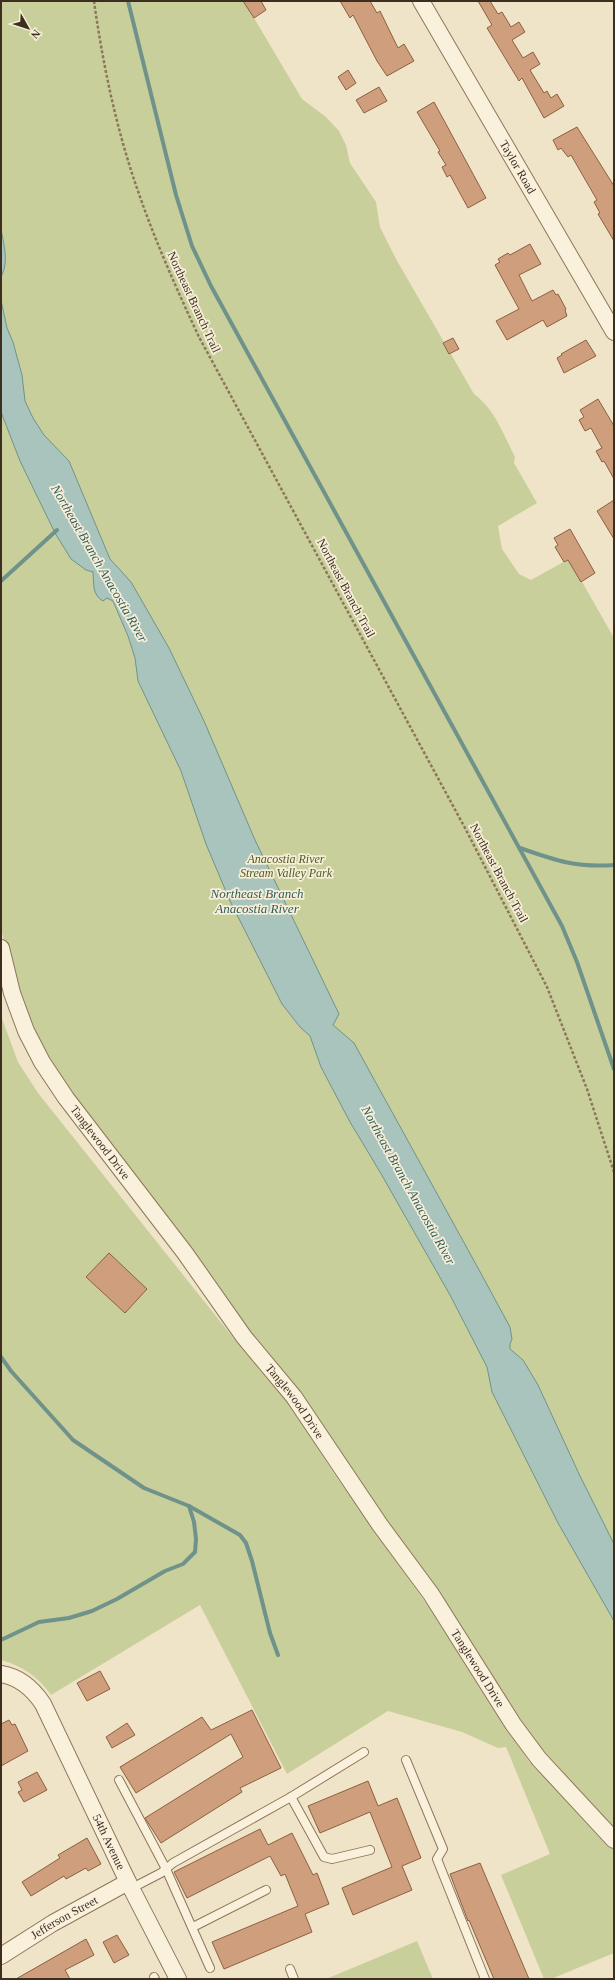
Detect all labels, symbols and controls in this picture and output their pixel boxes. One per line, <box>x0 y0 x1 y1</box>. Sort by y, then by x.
north arrow <box>8 8 48 48</box>
text: N <box>29 27 43 41</box>
street label: Taylor Road <box>497 138 539 196</box>
street label: Northeast Branch Trail <box>164 249 224 355</box>
water label: Northeast Branch Anacostia River <box>48 481 151 645</box>
street label: Northeast Branch Trail <box>314 536 378 640</box>
street label: Northeast Branch Trail <box>467 821 531 925</box>
park label: Anacostia River Stream Valley Park <box>240 852 333 880</box>
water label: Northeast Branch Anacostia River <box>210 886 303 916</box>
water label: Northeast Branch Anacostia River <box>358 1102 459 1268</box>
street label: Tanglewood Drive <box>67 1103 133 1182</box>
street label: Tanglewood Drive <box>262 1361 327 1441</box>
street label: Tanglewood Drive <box>448 1627 508 1710</box>
street label: 54th Avenue <box>90 1812 128 1872</box>
street label: Jefferson Street <box>28 1893 101 1942</box>

